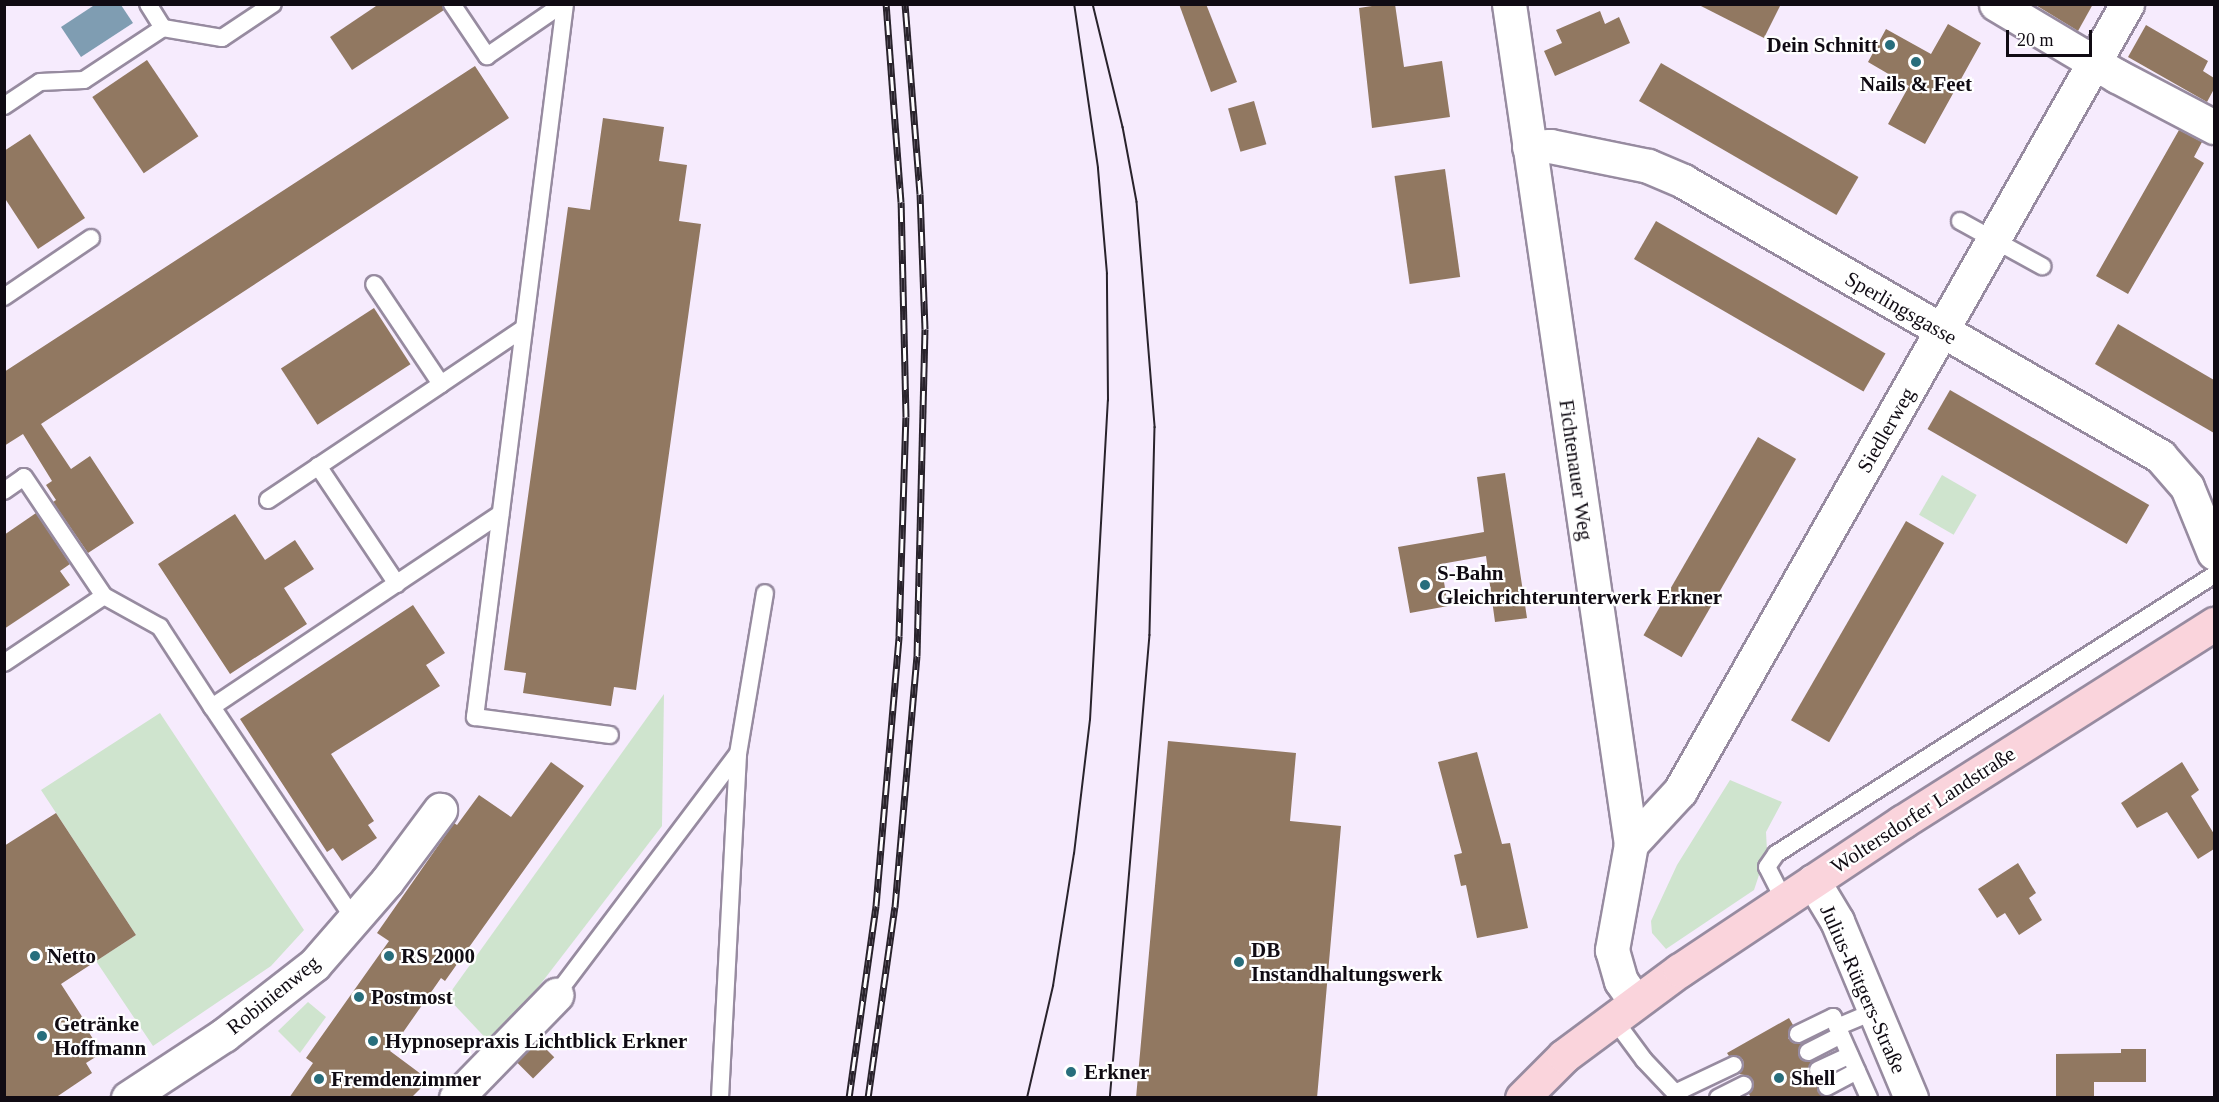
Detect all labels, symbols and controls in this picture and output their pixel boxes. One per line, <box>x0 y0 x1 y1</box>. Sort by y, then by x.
scale bar <box>2009 18 2094 56</box>
text: 20 m <box>2017 30 2054 50</box>
place label: Dein Schnitt <box>1767 32 1878 58</box>
marker: Dein Schnitt <box>1883 38 1897 52</box>
marker: Nails & Feet <box>1909 55 1923 69</box>
place label: Nails & Feet <box>1860 71 1972 97</box>
street label: Sperlingsgasse <box>1841 266 1961 350</box>
street label: Siedlerweg <box>1851 383 1921 477</box>
street label: Fichtenauer Weg <box>1554 398 1598 542</box>
place label: S-Bahn Gleichrichterunterwerk Erkner <box>1437 560 1722 610</box>
marker: S-Bahn Gleichrichterunterwerk Erkner <box>1418 578 1432 592</box>
street label: Woltersdorfer Landstraße <box>1826 741 2020 879</box>
street label: Julius-Rütgers-Straße <box>1814 901 1912 1077</box>
place label: DB Instandhaltungswerk <box>1251 937 1442 987</box>
place label: Netto <box>47 943 96 969</box>
place label: RS 2000 <box>401 943 475 969</box>
marker: Netto <box>28 949 42 963</box>
marker: RS 2000 <box>382 949 396 963</box>
street label: Robinienweg <box>222 950 324 1040</box>
marker: DB Instandhaltungswerk <box>1232 955 1246 969</box>
place label: Postmost <box>371 984 453 1010</box>
marker: Postmost <box>352 990 366 1004</box>
place label: Getränke Hoffmann <box>54 1011 146 1061</box>
place label: Hypnosepraxis Lichtblick Erkner <box>385 1028 687 1054</box>
marker: Getränke Hoffmann <box>35 1029 49 1043</box>
marker: Hypnosepraxis Lichtblick Erkner <box>366 1034 380 1048</box>
place label: Erkner <box>1084 1059 1149 1085</box>
marker: Erkner <box>1062 1063 1080 1081</box>
place label: Shell <box>1791 1065 1835 1091</box>
place label: Fremdenzimmer <box>331 1066 481 1092</box>
marker: Shell <box>1772 1071 1786 1085</box>
marker: Fremdenzimmer <box>312 1072 326 1086</box>

